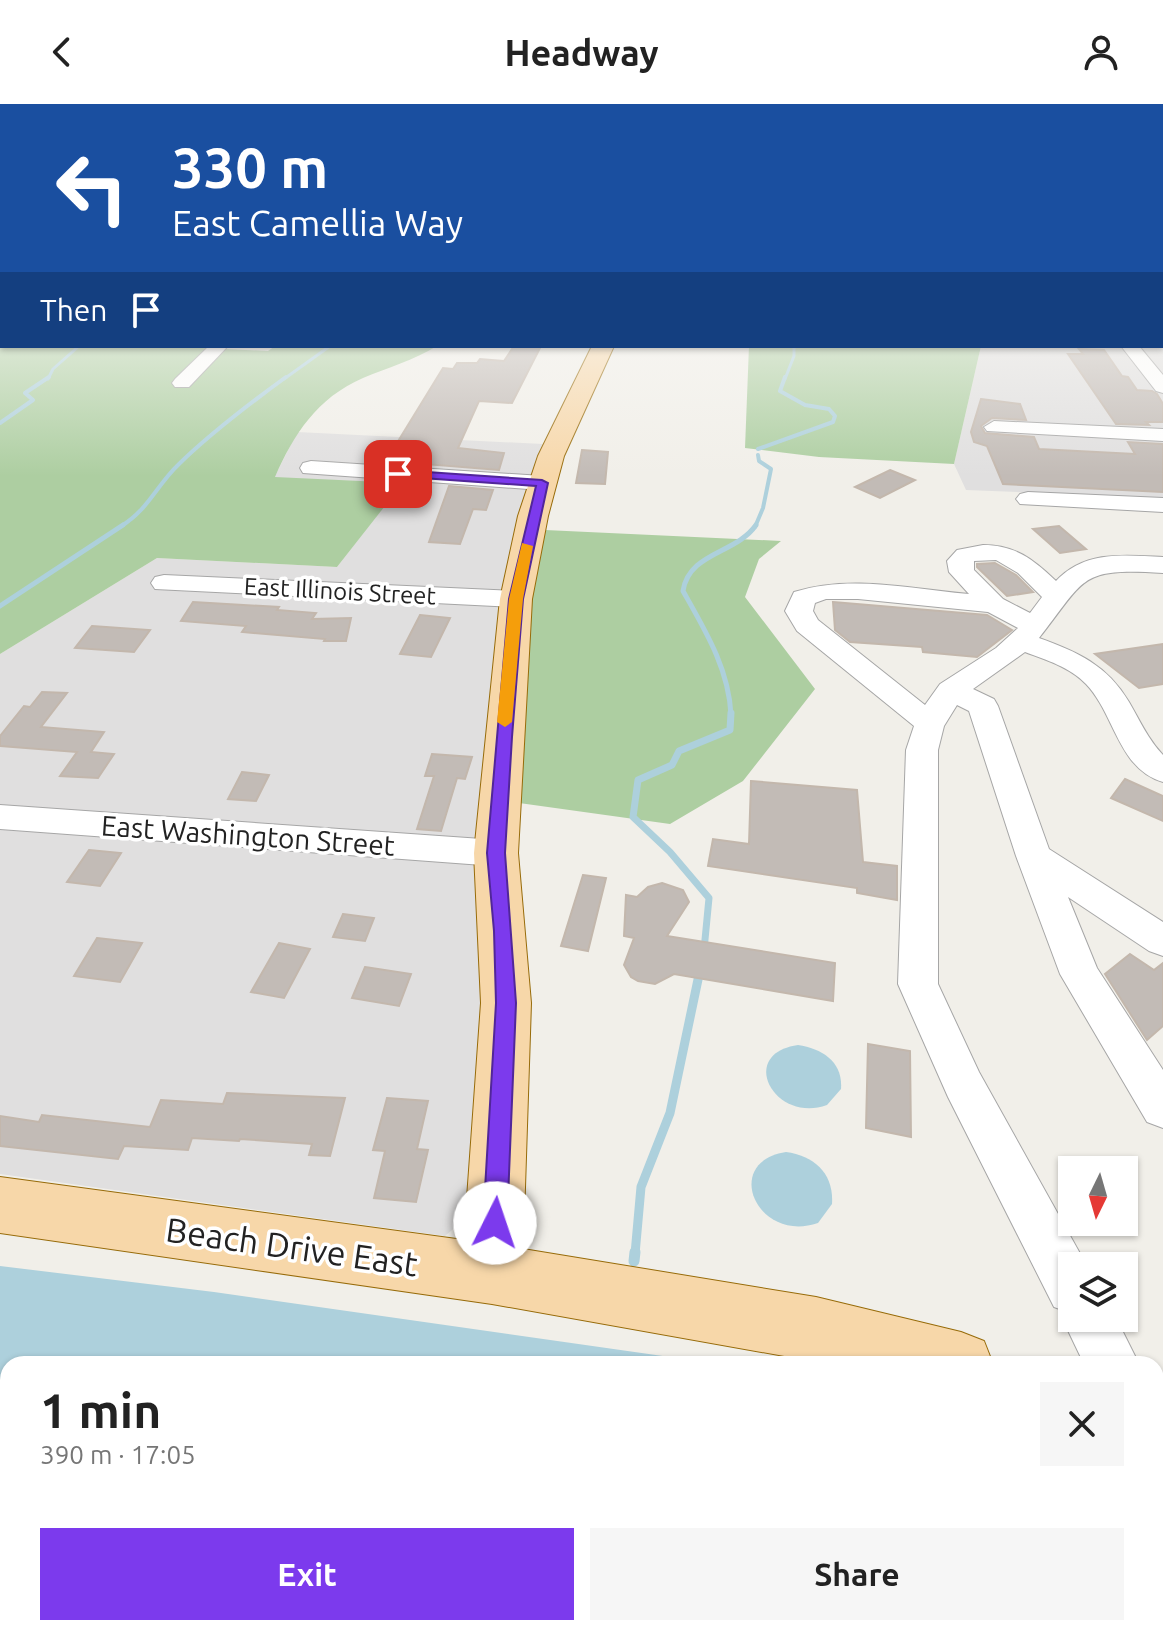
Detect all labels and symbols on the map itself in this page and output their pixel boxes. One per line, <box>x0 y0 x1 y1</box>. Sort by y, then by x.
pin <box>364 440 432 508</box>
street label: East Illinois Street <box>243 572 437 610</box>
street label: East Washington Street <box>100 809 396 861</box>
north arrow <box>1058 1156 1138 1236</box>
position arrow <box>453 1181 537 1265</box>
street label: Beach Drive East <box>164 1210 420 1282</box>

